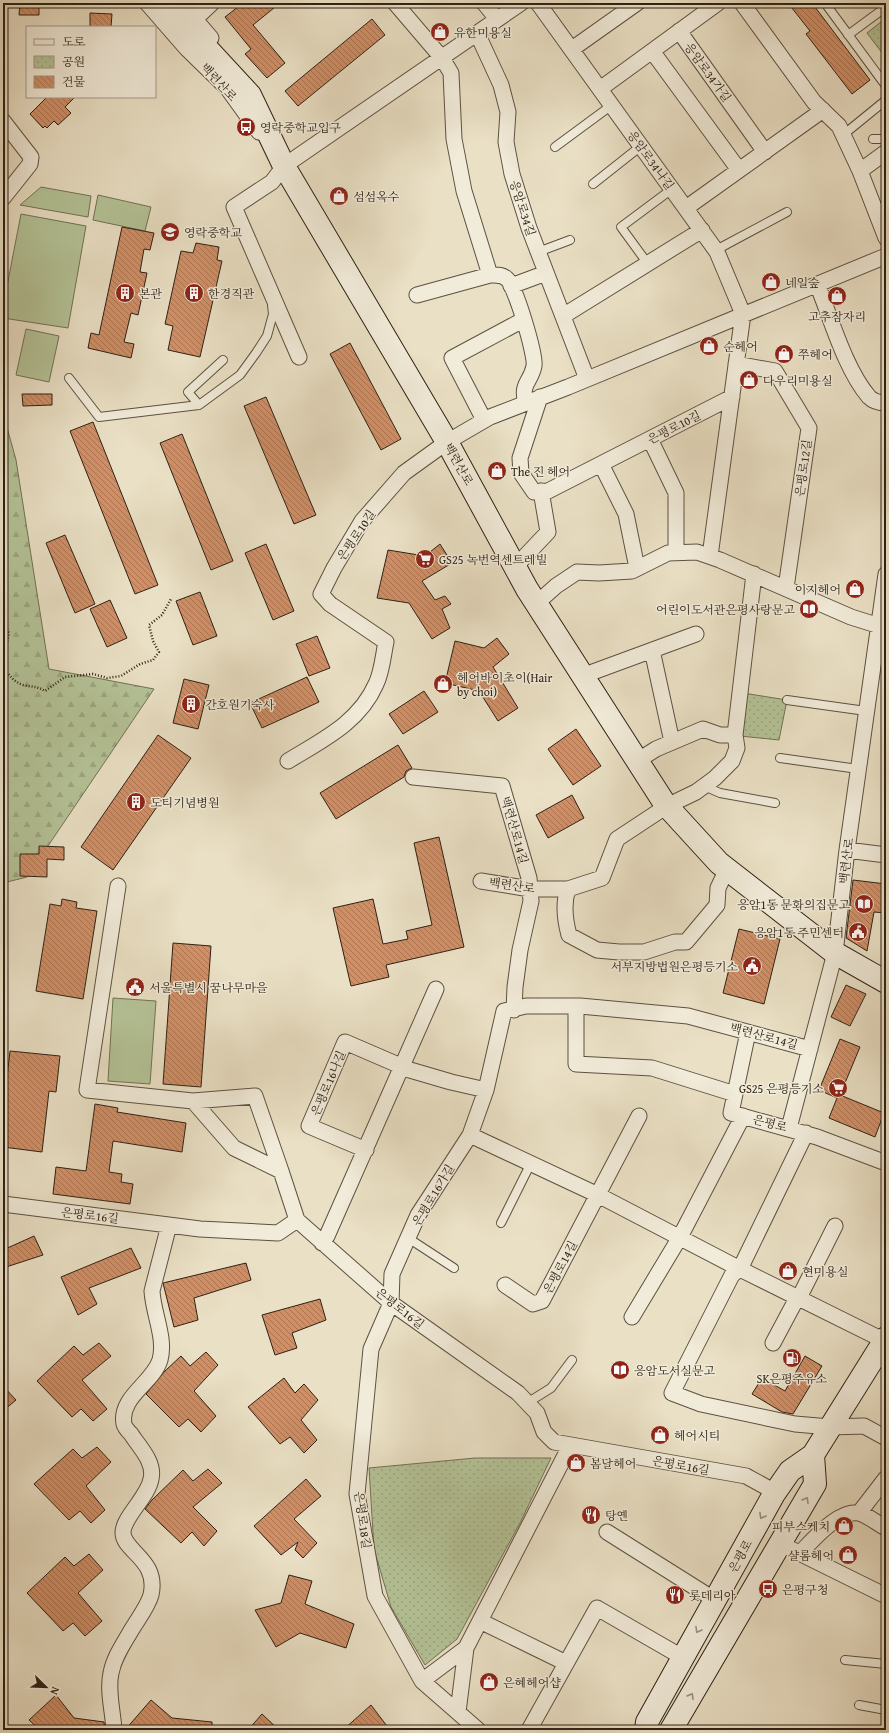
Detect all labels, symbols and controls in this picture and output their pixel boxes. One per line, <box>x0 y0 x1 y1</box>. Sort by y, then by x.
shop icon: 유한미용실 <box>429 21 451 43</box>
place label: 유한미용실 <box>454 24 512 41</box>
legend <box>26 26 156 98</box>
text: 도로 <box>62 33 86 50</box>
street label: 응암로34가길 <box>681 39 735 105</box>
text: 공원 <box>62 53 85 70</box>
street label: 백련산로 <box>197 59 241 105</box>
text: 건물 <box>62 73 86 90</box>
bus stop icon: 영락중학교입구 <box>235 116 257 138</box>
place label: 영락중학교입구 <box>260 119 342 136</box>
street label: 응암로34나길 <box>624 127 678 193</box>
street label: 응암로34길 <box>506 178 540 238</box>
shop icon: 섬섬옥수 <box>328 185 350 207</box>
place label: 섬섬옥수 <box>353 188 400 205</box>
school or university icon: 영락중학교 <box>159 221 181 243</box>
place label: 영락중학교 <box>184 224 242 241</box>
shop icon: 네일숲 <box>760 271 782 293</box>
place label: 네일숲 <box>785 274 820 291</box>
building icon: 본관 <box>114 282 136 304</box>
building icon: 한경직관 <box>183 282 205 304</box>
place label: 본관 <box>139 285 163 302</box>
place label: 한경직관 <box>208 285 255 302</box>
shop icon: 고추잠자리 <box>826 285 848 307</box>
place label: 고추잠자리 <box>808 308 866 325</box>
shop icon: 순헤어 <box>698 335 720 357</box>
place label: 순헤어 <box>723 338 758 355</box>
shop icon: 쭈헤어 <box>773 343 795 365</box>
place label: 쭈헤어 <box>798 346 833 363</box>
shop icon: 다우리미용실 <box>738 369 760 391</box>
place label: 다우리미용실 <box>763 372 833 389</box>
street label: 은평로10길 <box>644 406 704 448</box>
street label: 은평로12길 <box>791 438 815 498</box>
street label: 백련산로 <box>440 440 478 489</box>
shop icon: The 진 헤어 <box>486 460 508 482</box>
place label: The 진 헤어 <box>511 463 570 480</box>
street label: 은평로10길 <box>333 506 379 564</box>
supermarket icon: GS25 녹번역센트레빌 <box>414 548 436 570</box>
place label: GS25 녹번역센트레빌 <box>439 551 547 568</box>
shop icon: 이지헤어 <box>844 578 866 600</box>
place label: 이지헤어 <box>795 581 841 598</box>
library icon: 어린이도서관은평사랑문고 <box>798 598 820 620</box>
place label: 어린이도서관은평사랑문고 <box>656 601 795 618</box>
place label: 헤어바이초이(Hair by choi) <box>457 669 552 700</box>
shop icon: 헤어바이초이(Hair by choi) <box>432 673 454 695</box>
building icon: 간호원기숙사 <box>180 693 202 715</box>
place label: 간호원기숙사 <box>205 696 275 713</box>
building icon: 도티기념병원 <box>125 791 147 813</box>
place label: 도티기념병원 <box>150 794 220 811</box>
street label: 백련산로14길 <box>497 794 533 866</box>
street label: 백련산로 <box>835 837 857 885</box>
street label: 백련산로 <box>488 873 537 897</box>
library icon: 응암1동 문화의집문고 <box>853 893 875 915</box>
place label: 응암1동 문화의집문고 <box>737 896 850 913</box>
public building icon: 응암1동 주민센터 <box>847 921 869 943</box>
place label: 응암1동 주민센터 <box>754 924 844 941</box>
public building icon: 서부지방법원은평등기소 <box>741 955 763 977</box>
place label: 서부지방법원은평등기소 <box>610 958 738 975</box>
public building icon: 서울특별시 꿈나무마을 <box>124 976 146 998</box>
place label: 서울특별시 꿈나무마을 <box>149 979 268 996</box>
street label: 백련산로14길 <box>728 1019 800 1053</box>
street label: 은평로16나길 <box>307 1048 349 1118</box>
supermarket icon: GS25 은평등기소 <box>827 1077 849 1099</box>
place label: GS25 은평등기소 <box>739 1080 824 1097</box>
street label: 은평로 <box>751 1110 789 1136</box>
street label: 은평로16가길 <box>408 1161 458 1229</box>
street label: 은평로16길 <box>60 1203 120 1227</box>
street label: 은평로14길 <box>539 1237 581 1297</box>
shop icon: 현미용실 <box>777 1260 799 1282</box>
place label: 현미용실 <box>802 1263 848 1280</box>
street label: 은평로16길 <box>372 1283 428 1333</box>
fuel station icon: SK은평주유소 <box>781 1347 803 1369</box>
library icon: 응암도서실문고 <box>609 1359 631 1381</box>
place label: 응암도서실문고 <box>634 1362 716 1379</box>
place label: SK은평주유소 <box>757 1370 828 1387</box>
shop icon: 헤어시티 <box>649 1424 671 1446</box>
place label: 헤어시티 <box>674 1427 720 1444</box>
shop icon: 봄날헤어 <box>565 1452 587 1474</box>
street label: 은평로16길 <box>651 1452 711 1478</box>
place label: 봄날헤어 <box>590 1455 636 1472</box>
street label: 은평로18길 <box>351 1490 375 1550</box>
one-way arrow <box>802 1497 809 1504</box>
restaurant icon: 탕옌 <box>580 1504 602 1526</box>
place label: 탕옌 <box>605 1507 628 1524</box>
one-way arrow <box>759 1512 767 1519</box>
shop icon: 피부스케치 <box>833 1515 855 1537</box>
place label: 피부스케치 <box>772 1518 830 1535</box>
street label: 은평로 <box>724 1536 756 1575</box>
shop icon: 샬롬헤어 <box>837 1544 859 1566</box>
place label: 샬롬헤어 <box>788 1547 834 1564</box>
bus stop icon: 은평구청 <box>757 1578 779 1600</box>
place label: 은평구청 <box>782 1581 828 1598</box>
restaurant icon: 롯데리아 <box>664 1584 686 1606</box>
place label: 롯데리아 <box>689 1587 736 1604</box>
one-way arrow <box>696 1626 703 1633</box>
north arrow <box>26 1667 66 1707</box>
shop icon: 은혜헤어샵 <box>478 1671 500 1693</box>
place label: 은혜헤어샵 <box>503 1674 561 1691</box>
text: N <box>46 1684 64 1698</box>
one-way arrow <box>686 1693 693 1700</box>

